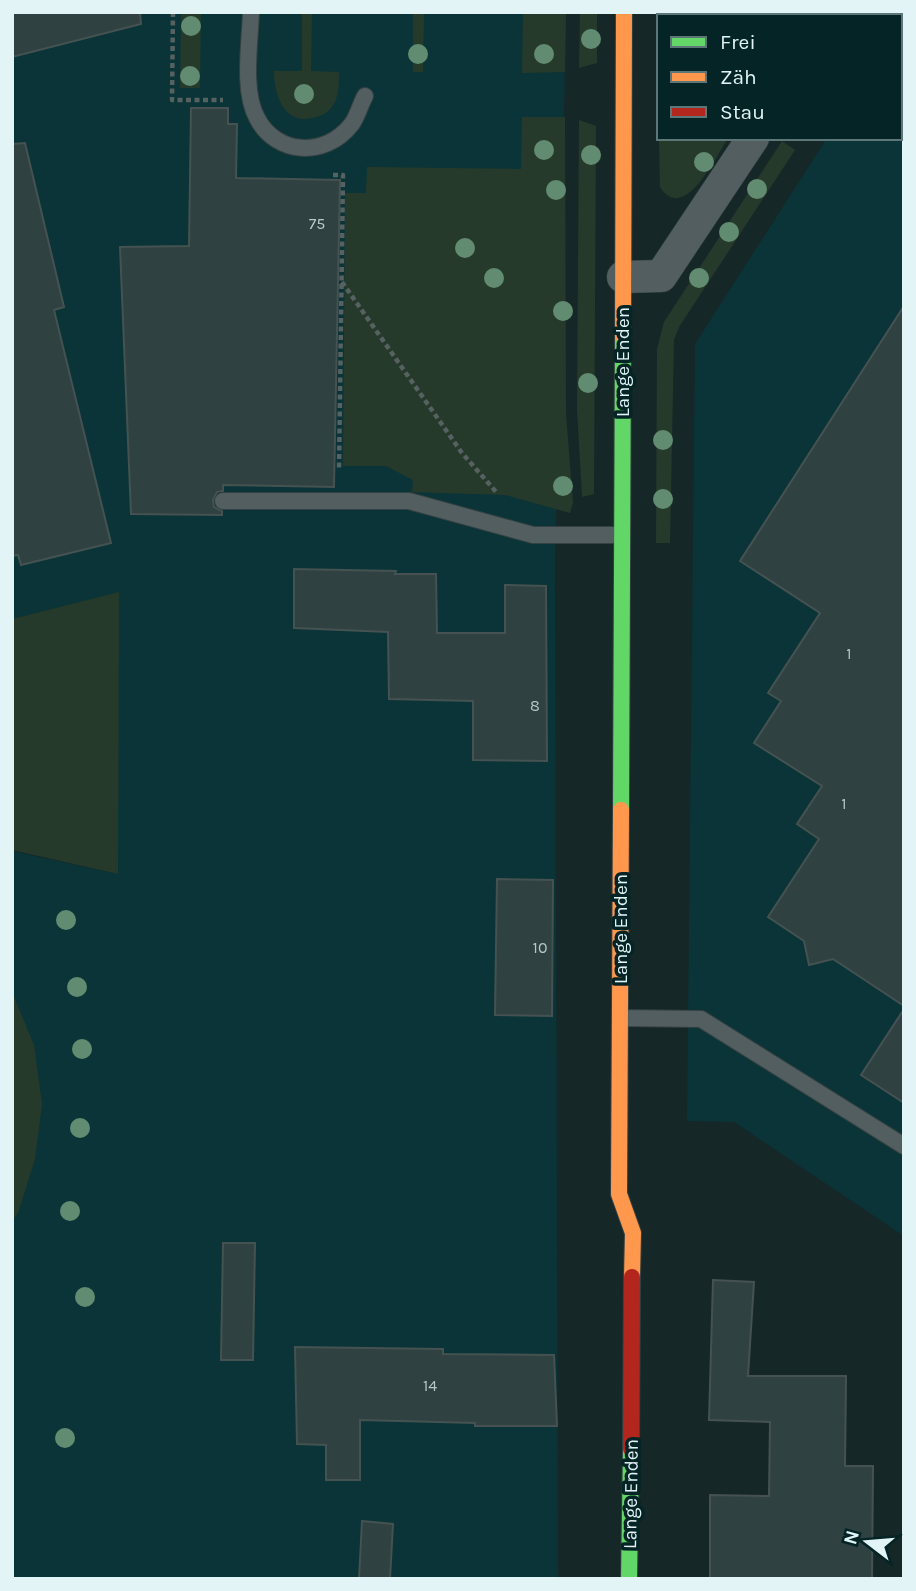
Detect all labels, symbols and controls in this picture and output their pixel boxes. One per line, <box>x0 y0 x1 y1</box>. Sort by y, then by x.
legend <box>657 14 902 140</box>
text: Frei <box>720 30 756 54</box>
text: Zäh <box>720 65 757 89</box>
text: Stau <box>720 100 765 124</box>
house number: 75 <box>309 214 325 233</box>
street label: Lange Enden <box>612 307 634 417</box>
house number: 1 <box>846 644 852 663</box>
house number: 8 <box>530 696 540 715</box>
house number: 1 <box>841 794 847 813</box>
street label: Lange Enden <box>610 874 632 984</box>
house number: 10 <box>533 938 547 957</box>
house number: 14 <box>423 1376 437 1395</box>
street label: Lange Enden <box>619 1439 643 1549</box>
north arrow <box>832 1507 902 1577</box>
text: N <box>839 1528 864 1547</box>

